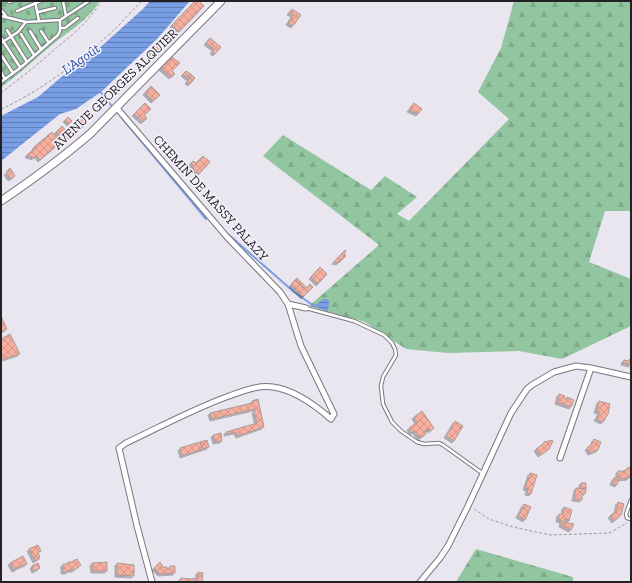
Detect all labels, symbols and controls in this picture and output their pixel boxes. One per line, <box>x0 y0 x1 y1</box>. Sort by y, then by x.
street label: AVENUE GEORGES ALQUIER <box>50 26 180 152</box>
water label: L'Agoût <box>59 40 104 78</box>
street label: CHEMIN DE MASSY PALAZY <box>151 132 271 264</box>

